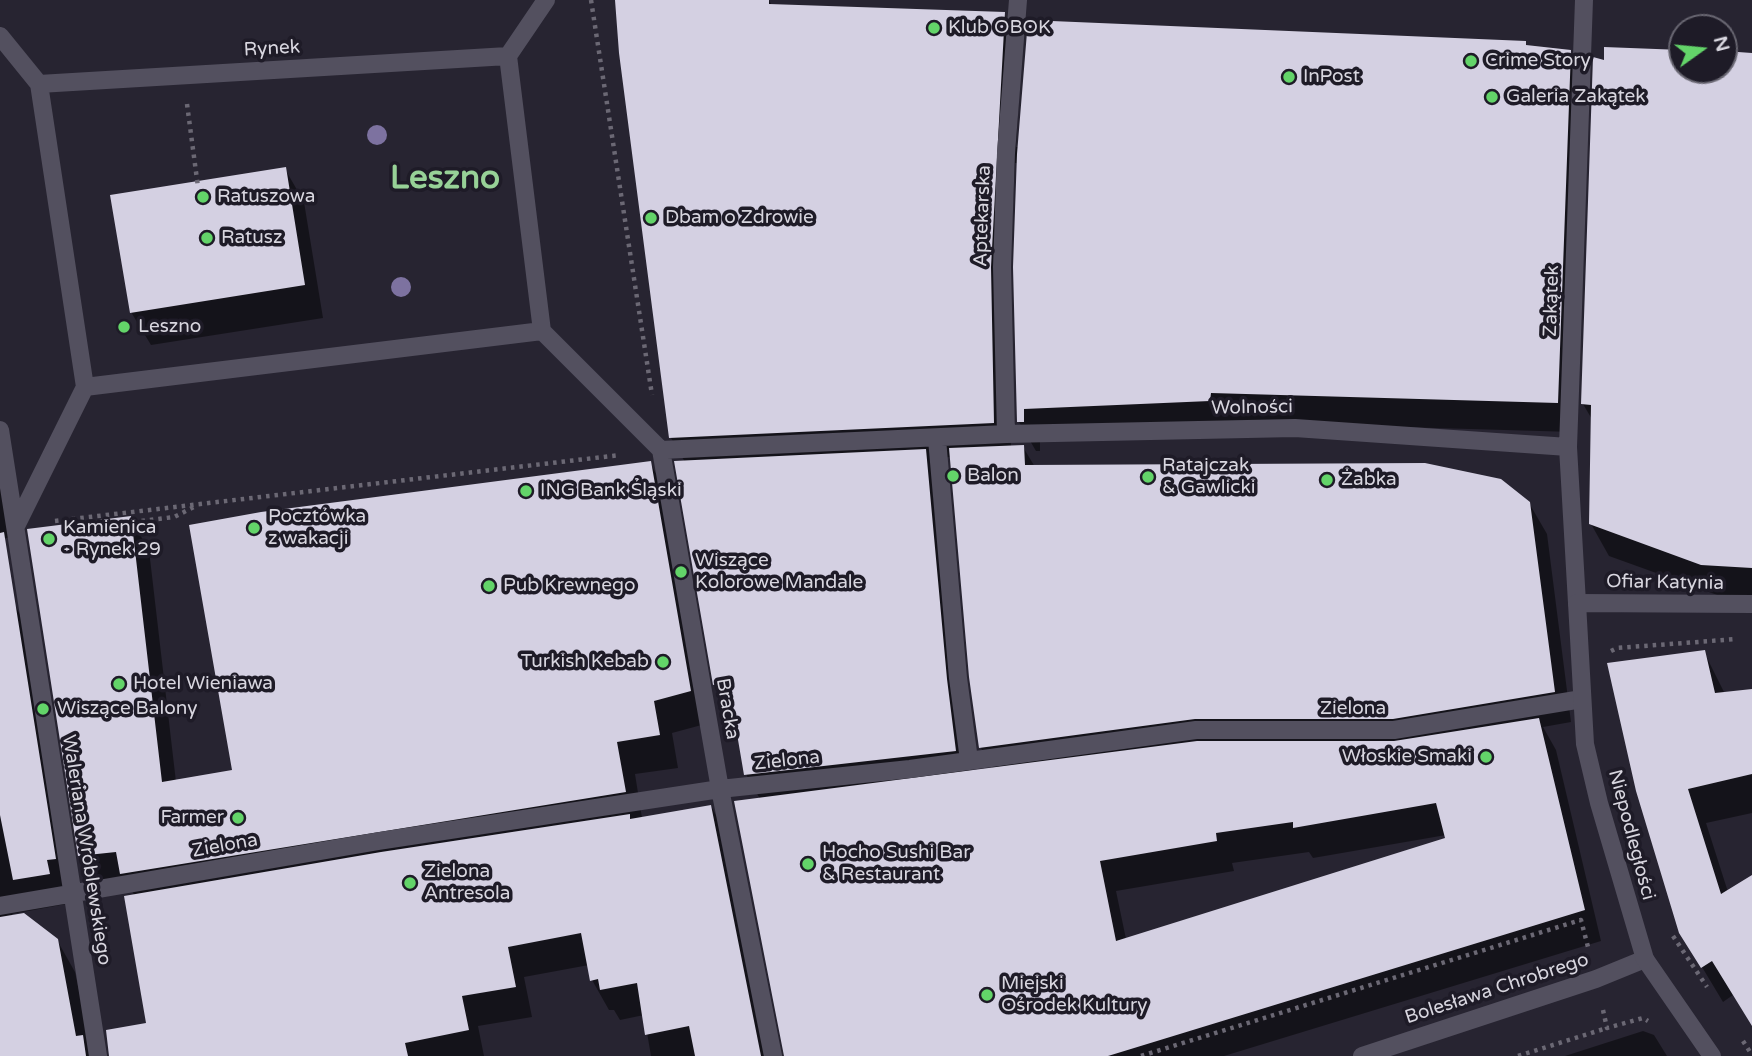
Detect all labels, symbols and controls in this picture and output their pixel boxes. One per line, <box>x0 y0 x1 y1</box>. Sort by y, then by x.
north arrow <box>1668 14 1738 84</box>
place label: Klub OBOK <box>948 17 1051 39</box>
marker: Klub OBOK <box>926 20 942 36</box>
text: N <box>1709 34 1734 54</box>
street label: Rynek <box>243 36 301 62</box>
place label: Crime Story <box>1485 50 1591 72</box>
marker: Crime Story <box>1463 53 1479 69</box>
place label: InPost <box>1303 66 1360 88</box>
marker: InPost <box>1281 69 1297 85</box>
place label: Galeria Zakątek <box>1506 86 1646 108</box>
marker: Galeria Zakątek <box>1484 89 1500 105</box>
district label: Leszno <box>390 159 500 199</box>
street label: Aptekarska <box>970 165 996 267</box>
place label: Ratuszowa <box>217 186 315 208</box>
marker: Ratuszowa <box>195 189 211 205</box>
place label: Dbam o Zdrowie <box>665 207 814 229</box>
marker: Dbam o Zdrowie <box>643 210 659 226</box>
place label: Ratusz <box>221 227 282 249</box>
marker: Ratusz <box>199 230 215 246</box>
street label: Zakątek <box>1539 265 1565 337</box>
place label: Leszno <box>138 316 201 338</box>
marker: Leszno <box>116 319 132 335</box>
street label: Wolności <box>1211 396 1293 420</box>
place label: Ratajczak & Gawlicki <box>1162 455 1255 499</box>
place label: Balon <box>967 465 1019 487</box>
marker: Balon <box>945 468 961 484</box>
marker: Ratajczak & Gawlicki <box>1140 469 1156 485</box>
place label: Żabka <box>1341 469 1397 491</box>
marker: Żabka <box>1319 472 1335 488</box>
place label: ING Bank Śląski <box>540 480 682 502</box>
marker: ING Bank Śląski <box>518 483 534 499</box>
place label: Pocztówka z wakacji <box>268 506 366 550</box>
place label: Kamienica - Rynek 29 <box>63 517 161 561</box>
marker: Pocztówka z wakacji <box>246 520 262 536</box>
marker: Kamienica - Rynek 29 <box>41 531 57 547</box>
place label: Wiszące Kolorowe Mandale <box>695 550 863 594</box>
marker: Wiszące Kolorowe Mandale <box>673 564 689 580</box>
street label: Ofiar Katynia <box>1606 571 1724 595</box>
place label: Pub Krewnego <box>503 575 635 597</box>
marker: Pub Krewnego <box>481 578 497 594</box>
place label: Turkish Kebab <box>521 651 649 673</box>
marker: Turkish Kebab <box>655 654 671 670</box>
place label: Hotel Wieniawa <box>133 673 273 695</box>
marker: Hotel Wieniawa <box>111 676 127 692</box>
street label: Bracka <box>710 677 744 741</box>
place label: Wiszące Balony <box>57 698 197 720</box>
street label: Zielona <box>1320 698 1386 720</box>
marker: Wiszące Balony <box>35 701 51 717</box>
street label: Waleriana Wróblewskiego <box>57 733 115 967</box>
street label: Zielona <box>753 746 821 776</box>
place label: Włoskie Smaki <box>1342 746 1472 768</box>
marker: Włoskie Smaki <box>1478 749 1494 765</box>
street label: Niepodległości <box>1603 767 1659 903</box>
place label: Farmer <box>160 807 224 829</box>
marker: Farmer <box>230 810 246 826</box>
street label: Zielona <box>190 829 260 863</box>
place label: Hocho Sushi Bar & Restaurant <box>822 842 970 886</box>
marker: Hocho Sushi Bar & Restaurant <box>800 856 816 872</box>
place label: Zielona Antresola <box>424 861 510 905</box>
marker: Zielona Antresola <box>402 875 418 891</box>
street label: Bolesława Chrobrego <box>1402 949 1592 1029</box>
place label: Miejski Ośrodek Kultury <box>1001 973 1147 1017</box>
marker: Miejski Ośrodek Kultury <box>979 987 995 1003</box>

